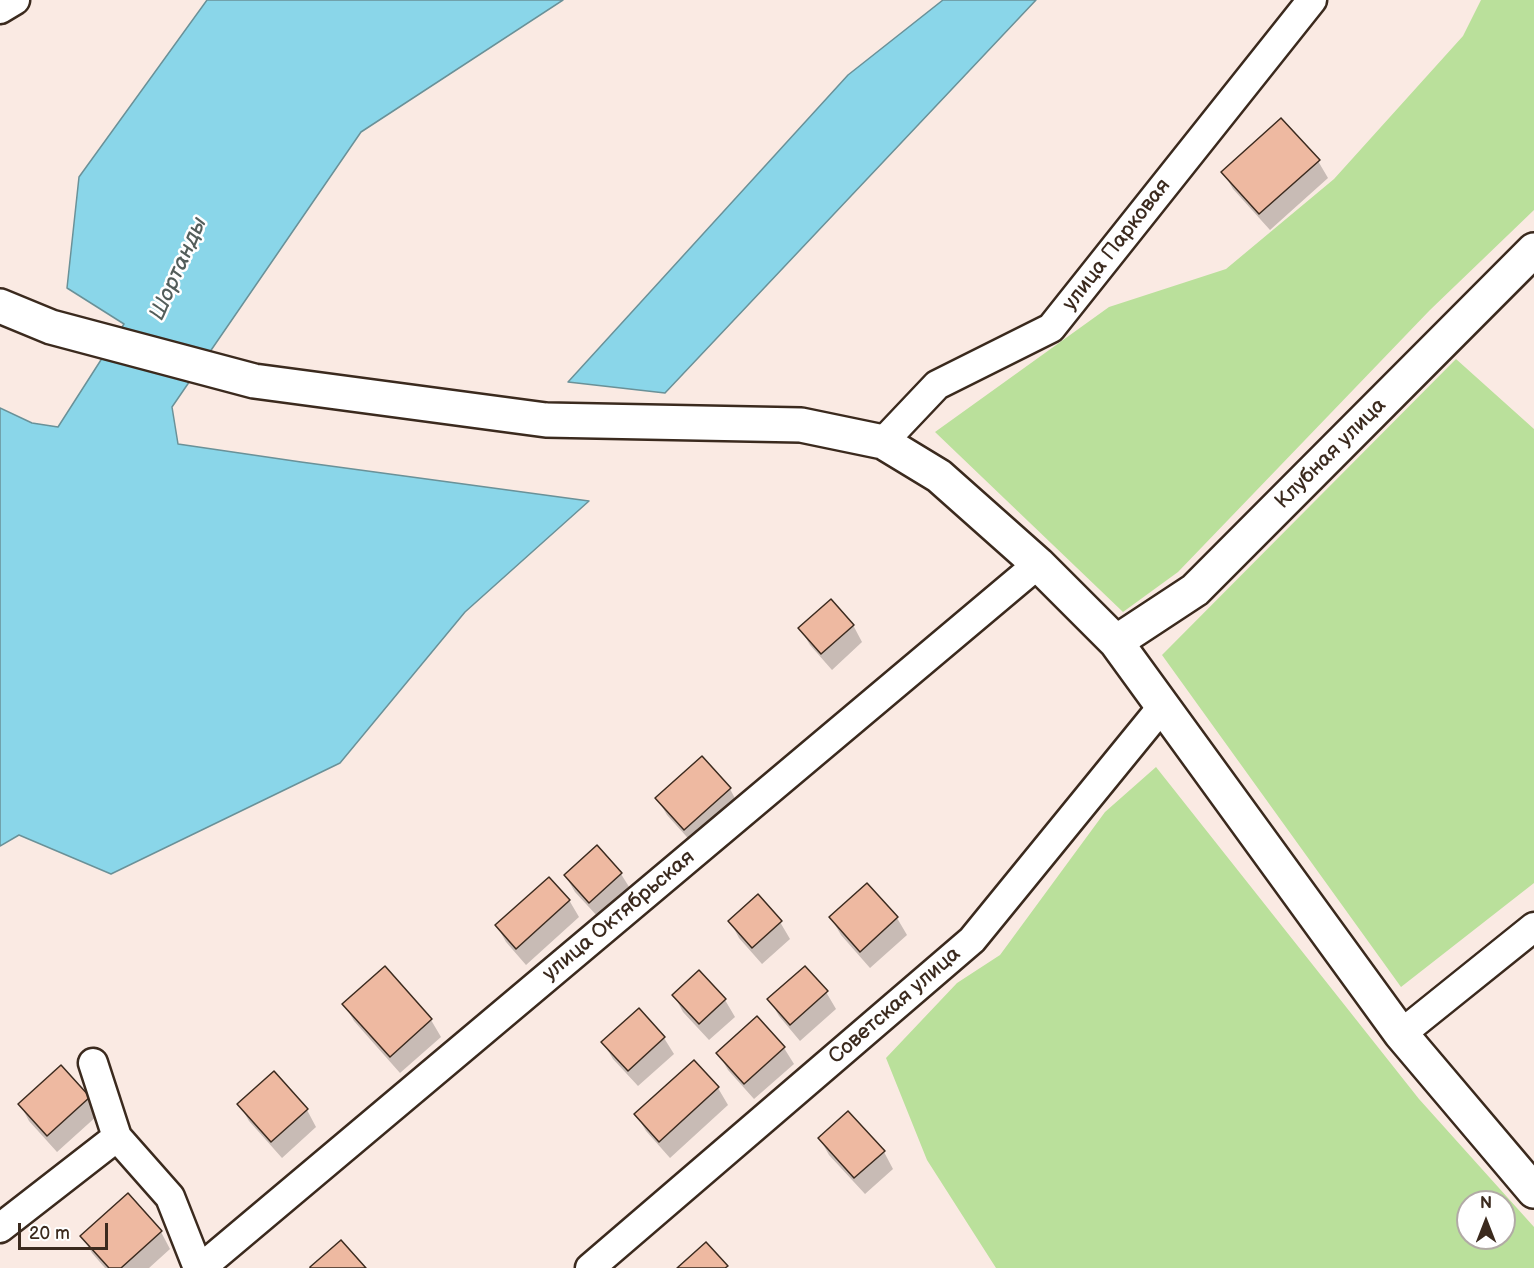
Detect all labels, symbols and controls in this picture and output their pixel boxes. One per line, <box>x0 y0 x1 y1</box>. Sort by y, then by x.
street label: улица Парковая <box>1058 174 1176 316</box>
water label: Шортанды <box>145 213 213 325</box>
street label: Клубная улица <box>1270 393 1392 515</box>
street label: улица Октябрьская <box>538 845 700 987</box>
street label: Советская улица <box>824 942 966 1070</box>
north arrow <box>1456 1190 1516 1250</box>
text: N <box>1480 1194 1492 1213</box>
scale bar <box>21 1211 111 1249</box>
text: 20 m <box>29 1223 70 1244</box>

